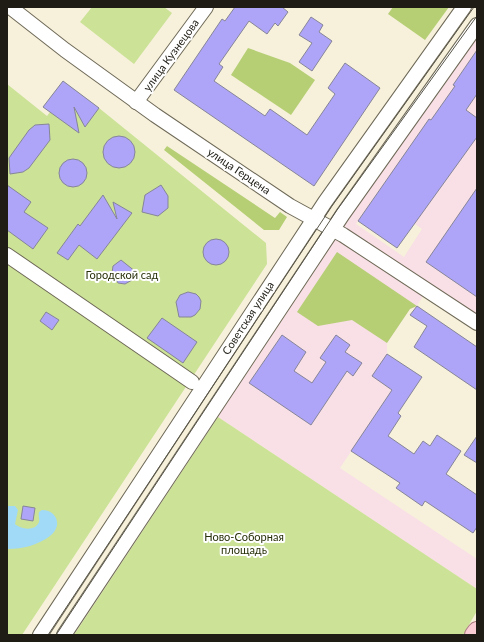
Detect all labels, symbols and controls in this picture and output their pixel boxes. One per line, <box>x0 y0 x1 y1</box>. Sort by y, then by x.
street label: улица Кузнецова <box>140 16 201 93</box>
street label: улица Герцена <box>205 145 273 196</box>
park label: Городской сад <box>86 268 159 281</box>
street label: Советская улица <box>219 279 276 357</box>
park label: Ново-Соборная площадь <box>204 530 284 556</box>

